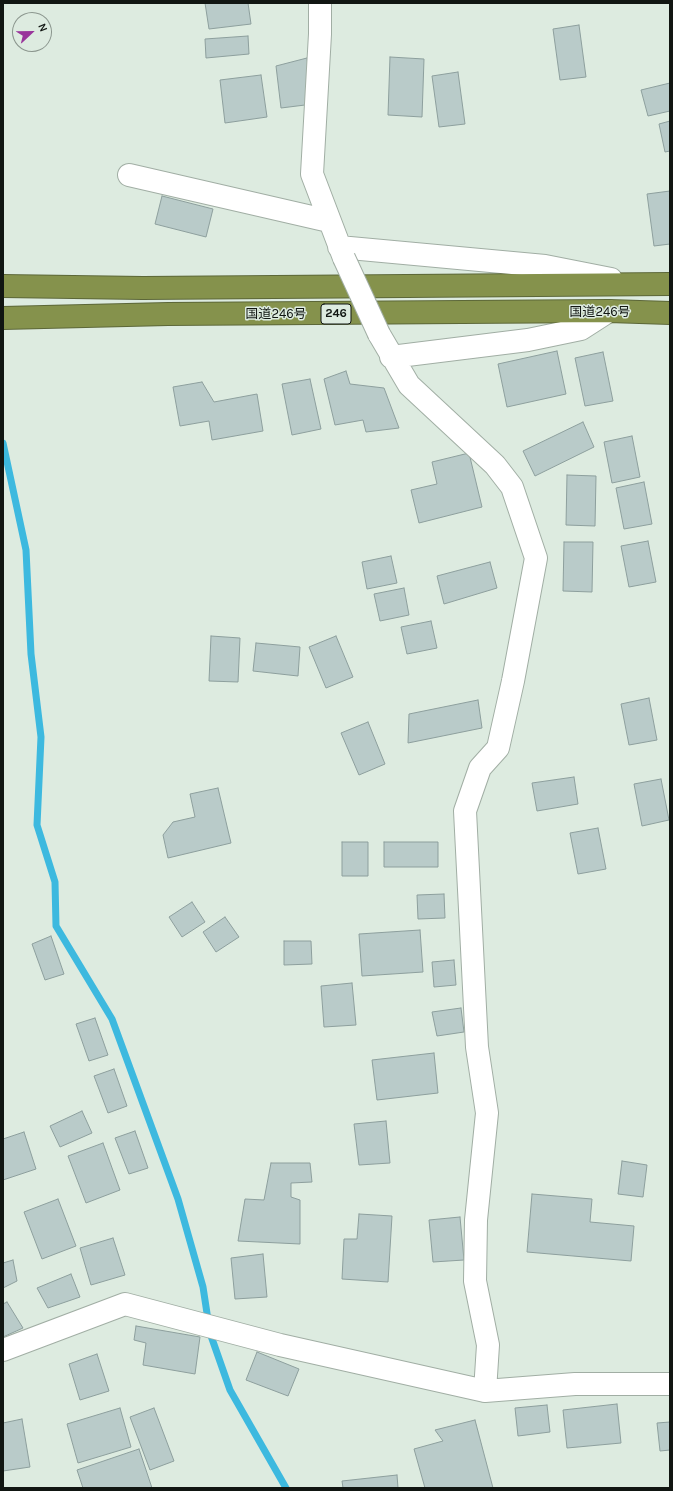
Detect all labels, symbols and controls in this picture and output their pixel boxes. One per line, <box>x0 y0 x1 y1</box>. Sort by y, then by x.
north arrow <box>12 12 52 52</box>
text: N <box>35 22 50 34</box>
road number: 246 <box>321 304 351 324</box>
street label: 国道246号 <box>569 304 631 320</box>
street label: 国道246号 <box>245 306 307 322</box>

